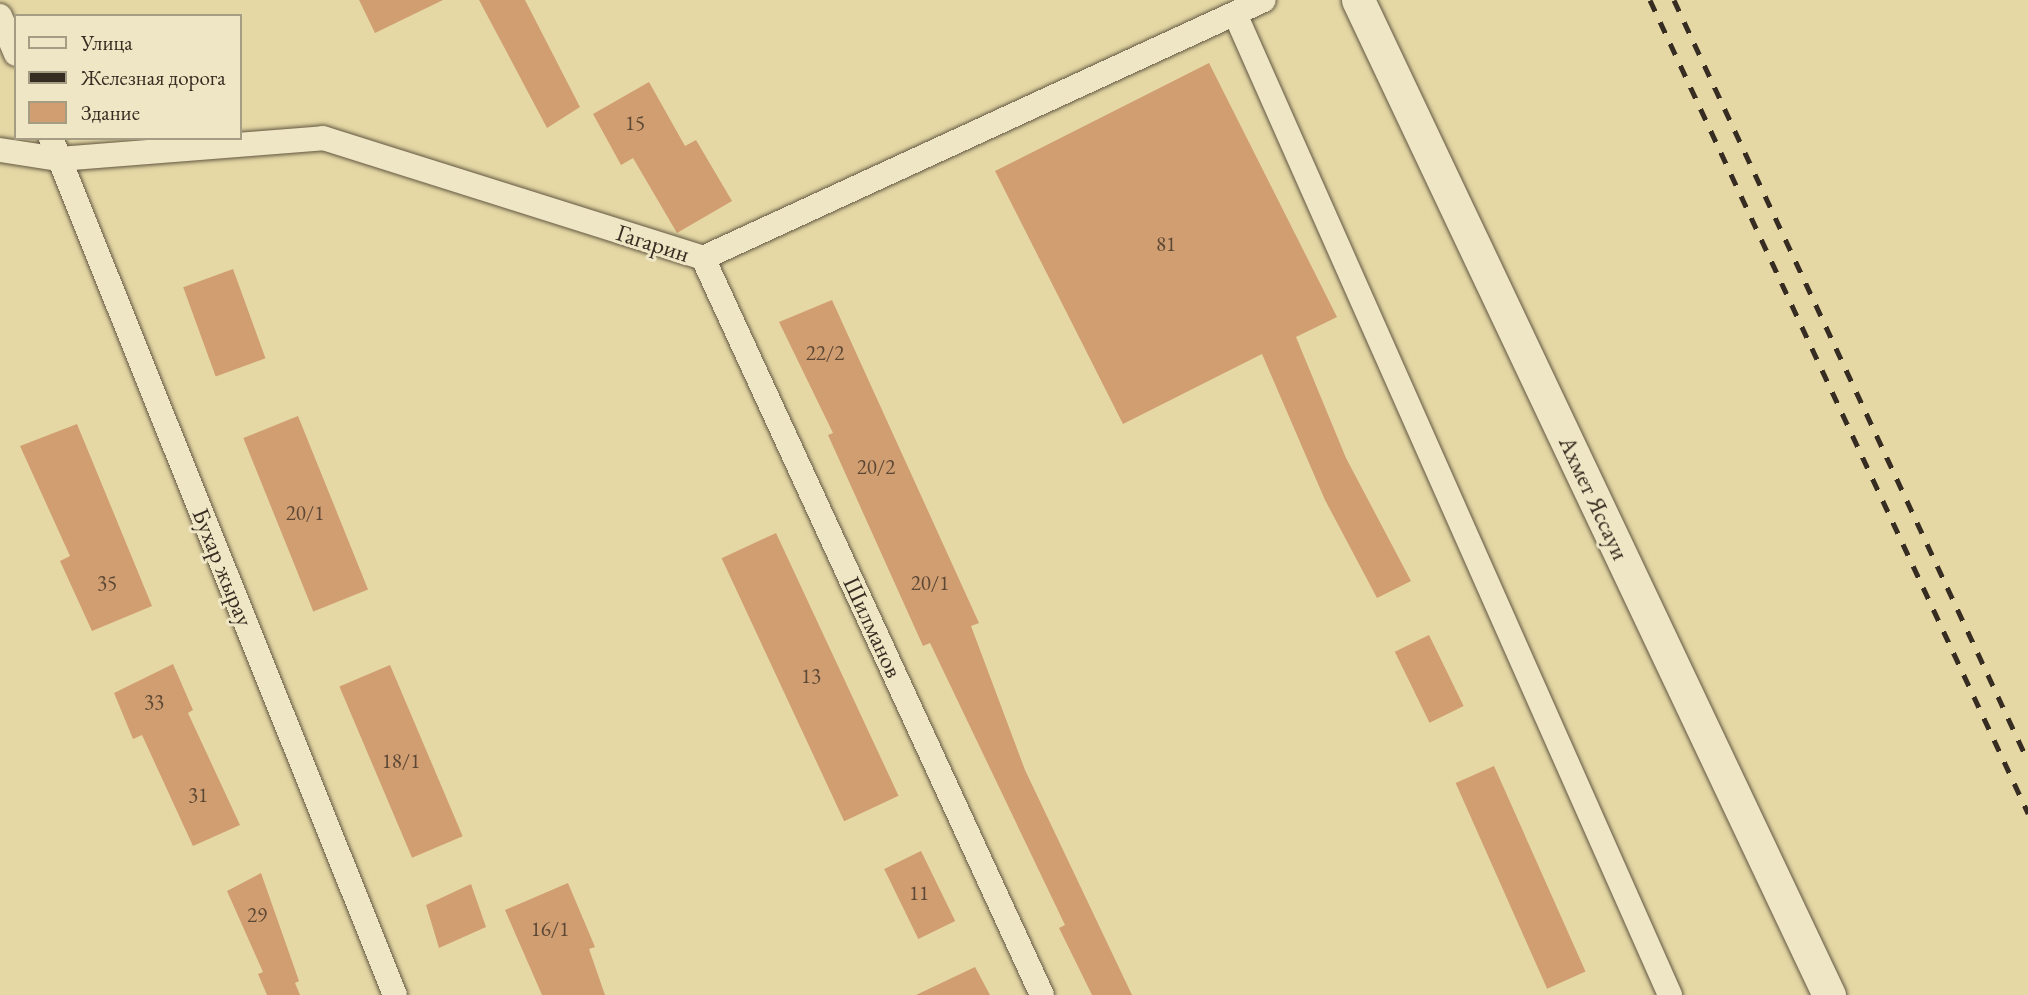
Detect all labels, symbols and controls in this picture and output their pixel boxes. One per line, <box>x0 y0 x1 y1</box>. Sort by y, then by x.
legend <box>14 14 242 140</box>
text: Улица <box>81 29 133 56</box>
text: Железная дорога <box>81 64 226 91</box>
text: Здание <box>81 99 140 126</box>
house number: 15 <box>625 110 645 136</box>
street label: Гагарин <box>613 218 693 268</box>
house number: 81 <box>1156 231 1176 257</box>
house number: 22/2 <box>806 340 844 366</box>
street label: Ахмет Яссауи <box>1553 432 1635 564</box>
house number: 20/2 <box>857 454 895 480</box>
house number: 20/1 <box>286 500 324 526</box>
street label: Бухар жырау <box>186 504 260 630</box>
house number: 35 <box>97 570 117 596</box>
house number: 20/1 <box>911 570 949 596</box>
street label: Шилманов <box>837 572 909 682</box>
house number: 13 <box>801 663 821 689</box>
house number: 33 <box>144 689 164 715</box>
house number: 18/1 <box>382 748 420 774</box>
house number: 31 <box>188 782 208 808</box>
house number: 11 <box>909 880 929 906</box>
house number: 29 <box>247 902 267 928</box>
house number: 16/1 <box>531 916 569 942</box>

